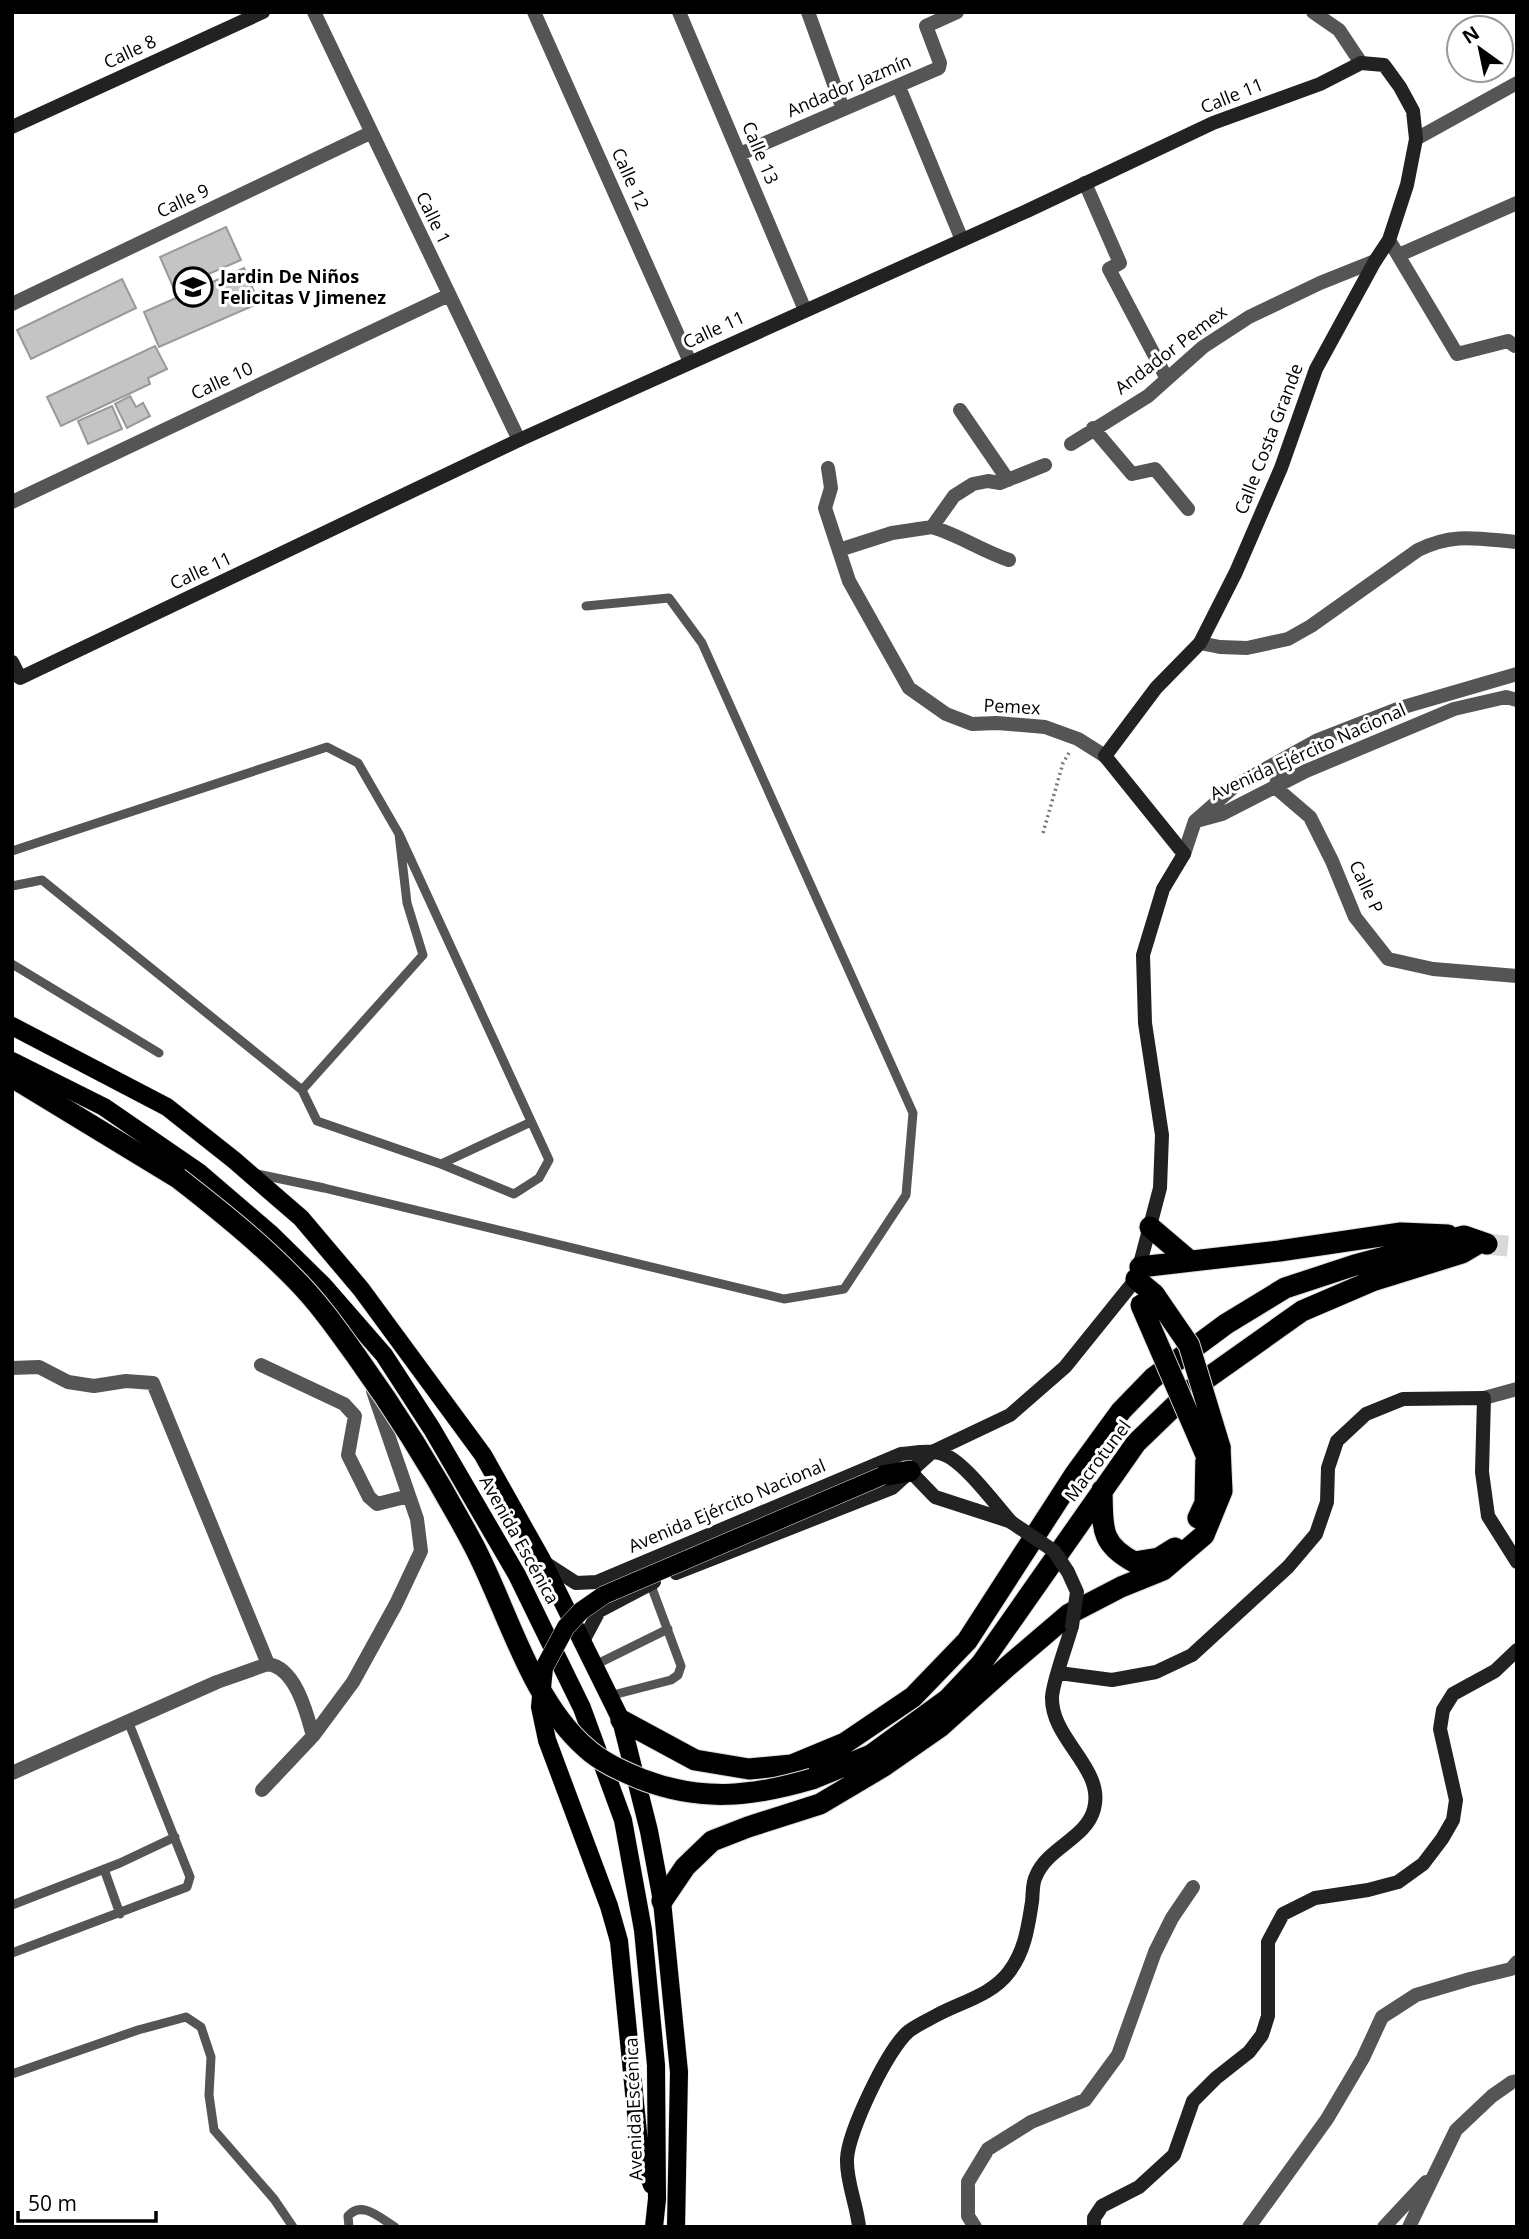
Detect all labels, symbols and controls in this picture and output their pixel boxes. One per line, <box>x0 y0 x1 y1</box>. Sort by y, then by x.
north arrow <box>1445 14 1515 84</box>
text: N <box>1457 20 1484 50</box>
street label: Calle 8 <box>99 28 160 74</box>
street label: Andador Jazmín <box>783 48 914 122</box>
street label: Calle 11 <box>1197 72 1267 119</box>
street label: Calle 13 <box>737 118 785 188</box>
street label: Calle 12 <box>607 144 655 214</box>
street label: Calle 9 <box>152 177 213 223</box>
street label: Calle 1 <box>411 187 457 248</box>
place label: Jardin De Niños Felicitas V Jimenez <box>218 264 386 309</box>
school or university icon: Jardin De Niños Felicitas V Jimenez <box>172 266 214 308</box>
street label: Andador Pemex <box>1109 299 1232 399</box>
street label: Calle 11 <box>679 304 748 354</box>
street label: Calle 10 <box>187 355 256 405</box>
street label: Calle Costa Grande <box>1228 360 1308 517</box>
street label: Calle 11 <box>166 545 235 595</box>
street label: Pemex <box>983 693 1042 720</box>
street label: Avenida Ejército Nacional <box>1206 697 1409 805</box>
street label: Calle P <box>1344 856 1390 917</box>
street label: Macrotunel <box>1059 1415 1136 1506</box>
street label: Avenida Ejército Nacional <box>624 1453 829 1558</box>
street label: Avenida Escénica <box>475 1471 565 1608</box>
street label: Avenida Escénica <box>619 2037 647 2181</box>
scale bar <box>18 2180 156 2224</box>
text: 50 m <box>28 2189 77 2217</box>

